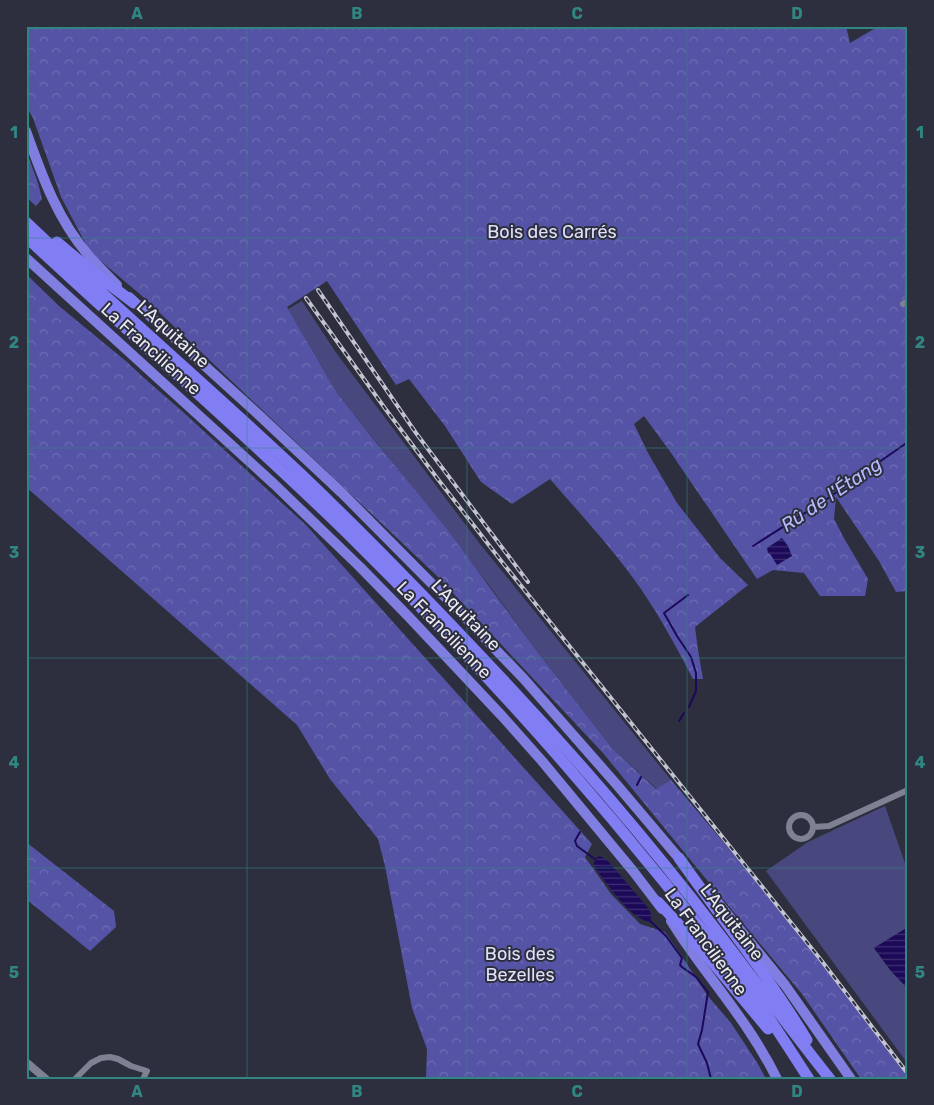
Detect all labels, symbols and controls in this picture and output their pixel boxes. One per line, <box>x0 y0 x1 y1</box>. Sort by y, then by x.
text: A <box>131 4 143 23</box>
text: B <box>351 4 363 23</box>
text: C <box>571 4 583 23</box>
text: D <box>791 4 803 23</box>
text: 1 <box>10 123 18 142</box>
text: 1 <box>916 123 924 142</box>
park label: Bois des Carrés <box>487 221 617 243</box>
street label: L'Aquitaine <box>132 295 214 373</box>
street label: La Francilienne <box>96 298 206 400</box>
text: 2 <box>9 333 19 352</box>
text: 2 <box>915 333 925 352</box>
water label: Rû de l'Étang <box>776 452 886 537</box>
text: 3 <box>9 543 19 562</box>
text: 3 <box>915 543 925 562</box>
street label: L'Aquitaine <box>426 575 506 655</box>
street label: La Francilienne <box>392 577 496 683</box>
text: 4 <box>9 753 20 772</box>
text: 4 <box>915 753 926 772</box>
street label: L'Aquitaine <box>695 879 769 965</box>
street label: La Francilienne <box>660 884 752 1000</box>
park label: Bois des Bezelles <box>485 943 555 986</box>
text: 5 <box>9 963 19 982</box>
text: 5 <box>915 963 925 982</box>
text: A <box>131 1082 143 1101</box>
text: B <box>351 1082 363 1101</box>
text: C <box>571 1082 583 1101</box>
text: D <box>791 1082 803 1101</box>

